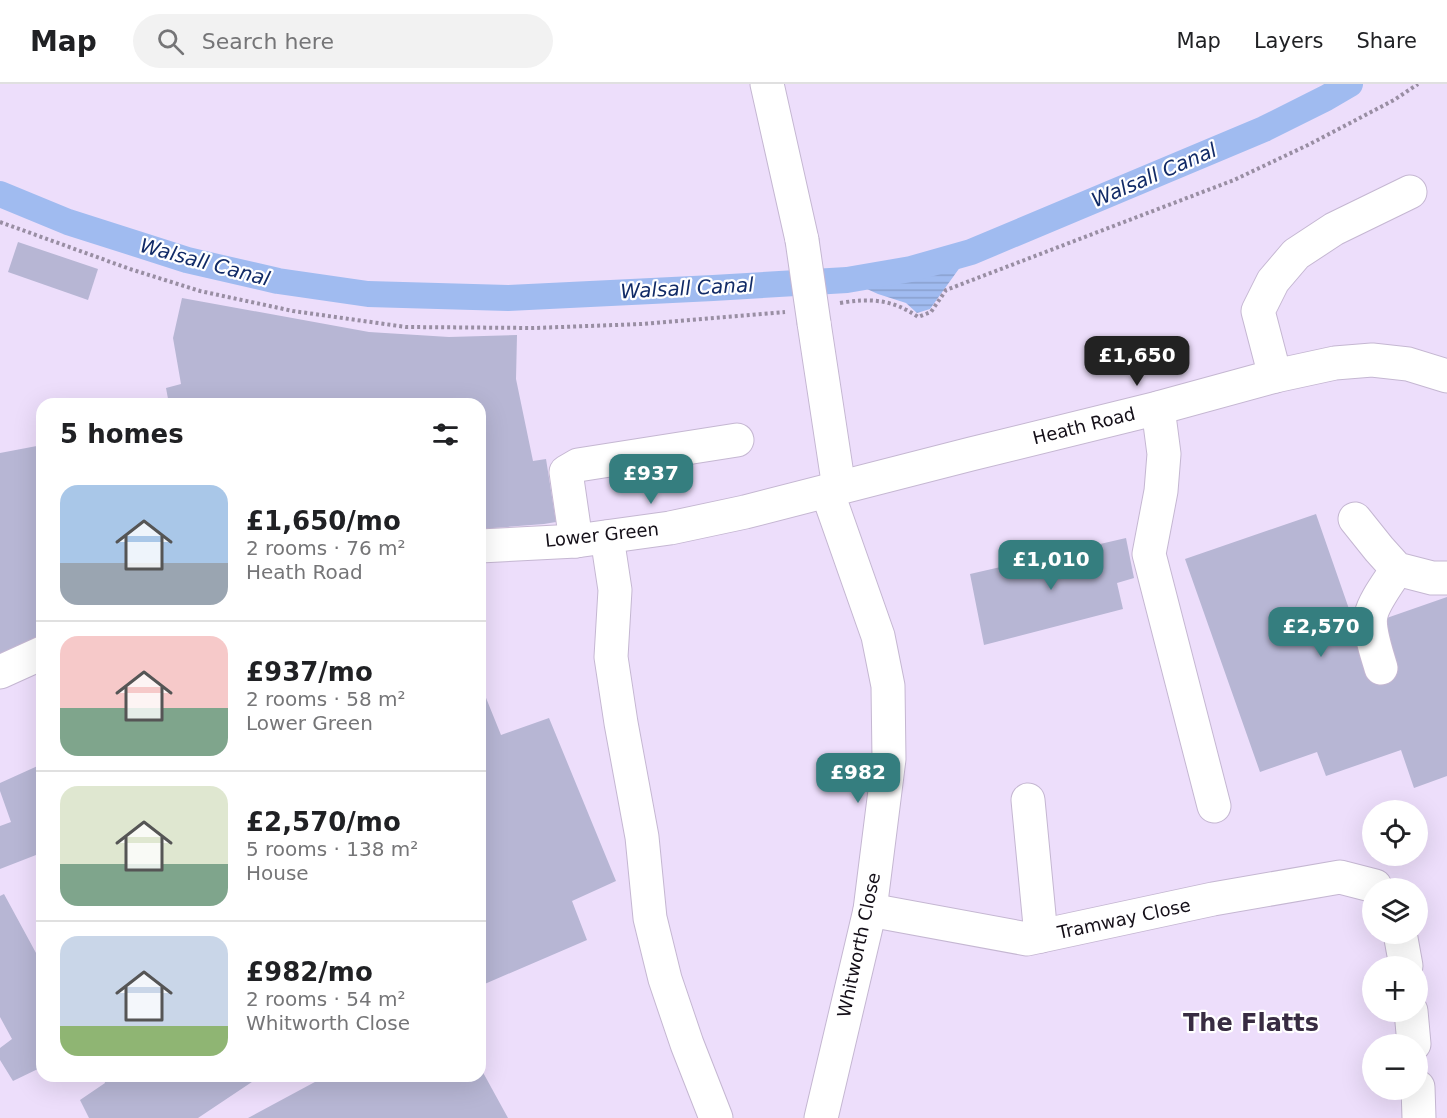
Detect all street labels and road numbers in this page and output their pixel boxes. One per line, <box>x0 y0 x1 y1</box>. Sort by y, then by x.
street label: Heath Road <box>1030 403 1137 448</box>
street label: Lower Green <box>544 518 660 551</box>
street label: Whitworth Close <box>833 871 884 1019</box>
street label: Tramway Close <box>1054 894 1192 943</box>

